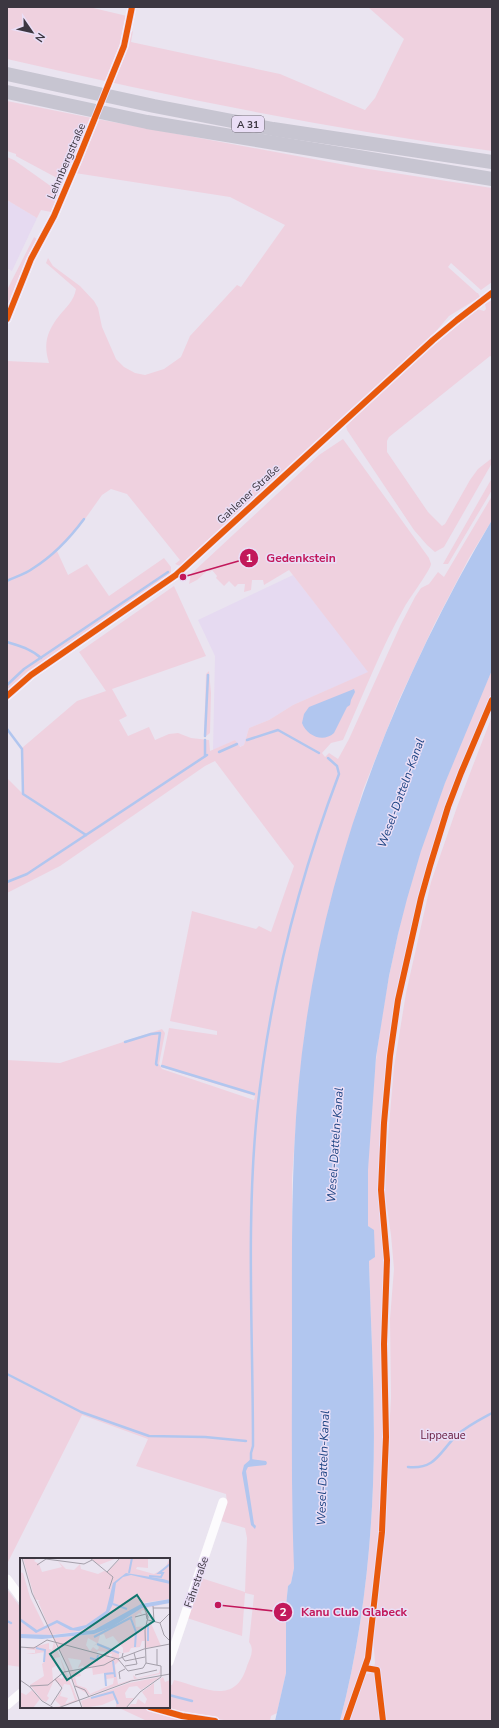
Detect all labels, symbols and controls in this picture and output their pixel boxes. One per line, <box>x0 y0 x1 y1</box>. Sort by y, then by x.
north arrow <box>12 12 52 52</box>
text: N <box>31 30 48 45</box>
road number: A 31 <box>232 116 264 132</box>
street label: Lehmbergstraße <box>44 121 89 202</box>
street label: Gahlener Straße <box>214 461 283 527</box>
callout: Gedenkstein <box>239 546 344 570</box>
text: 1 <box>245 550 253 566</box>
text: Gedenkstein <box>266 550 336 566</box>
water label: Wesel-Datteln-Kanal <box>374 736 428 850</box>
water label: Wesel-Datteln-Kanal <box>323 1086 347 1203</box>
water label: Wesel-Datteln-Kanal <box>313 1410 333 1526</box>
park label: Lippeaue <box>420 1428 466 1443</box>
street label: Fährstraße <box>181 1554 212 1610</box>
inset map <box>20 1558 170 1708</box>
callout: Kanu Club Glabeck <box>273 1600 416 1624</box>
text: 2 <box>279 1604 287 1620</box>
text: Kanu Club Glabeck <box>301 1604 408 1620</box>

